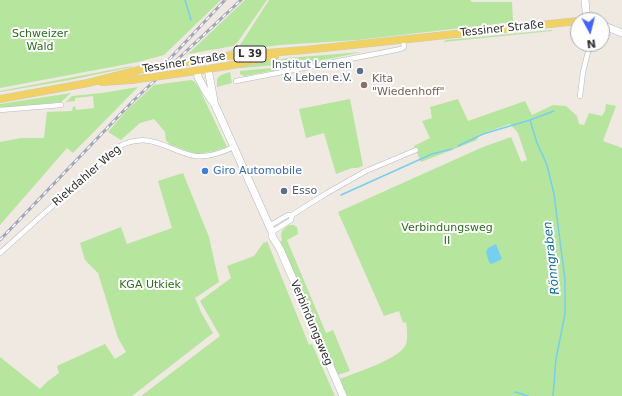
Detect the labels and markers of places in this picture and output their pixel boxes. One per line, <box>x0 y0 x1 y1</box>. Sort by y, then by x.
place label: Institut Lernen & Leben e.V. <box>272 58 352 84</box>
marker: Institut Lernen & Leben e.V. <box>355 66 365 76</box>
place label: Kita "Wiedenhoff" <box>372 72 445 98</box>
marker: Kita "Wiedenhoff" <box>359 80 369 90</box>
place label: Giro Automobile <box>213 164 302 178</box>
marker: Giro Automobile <box>200 166 210 176</box>
place label: Esso <box>292 184 317 198</box>
marker: Esso <box>279 186 289 196</box>

